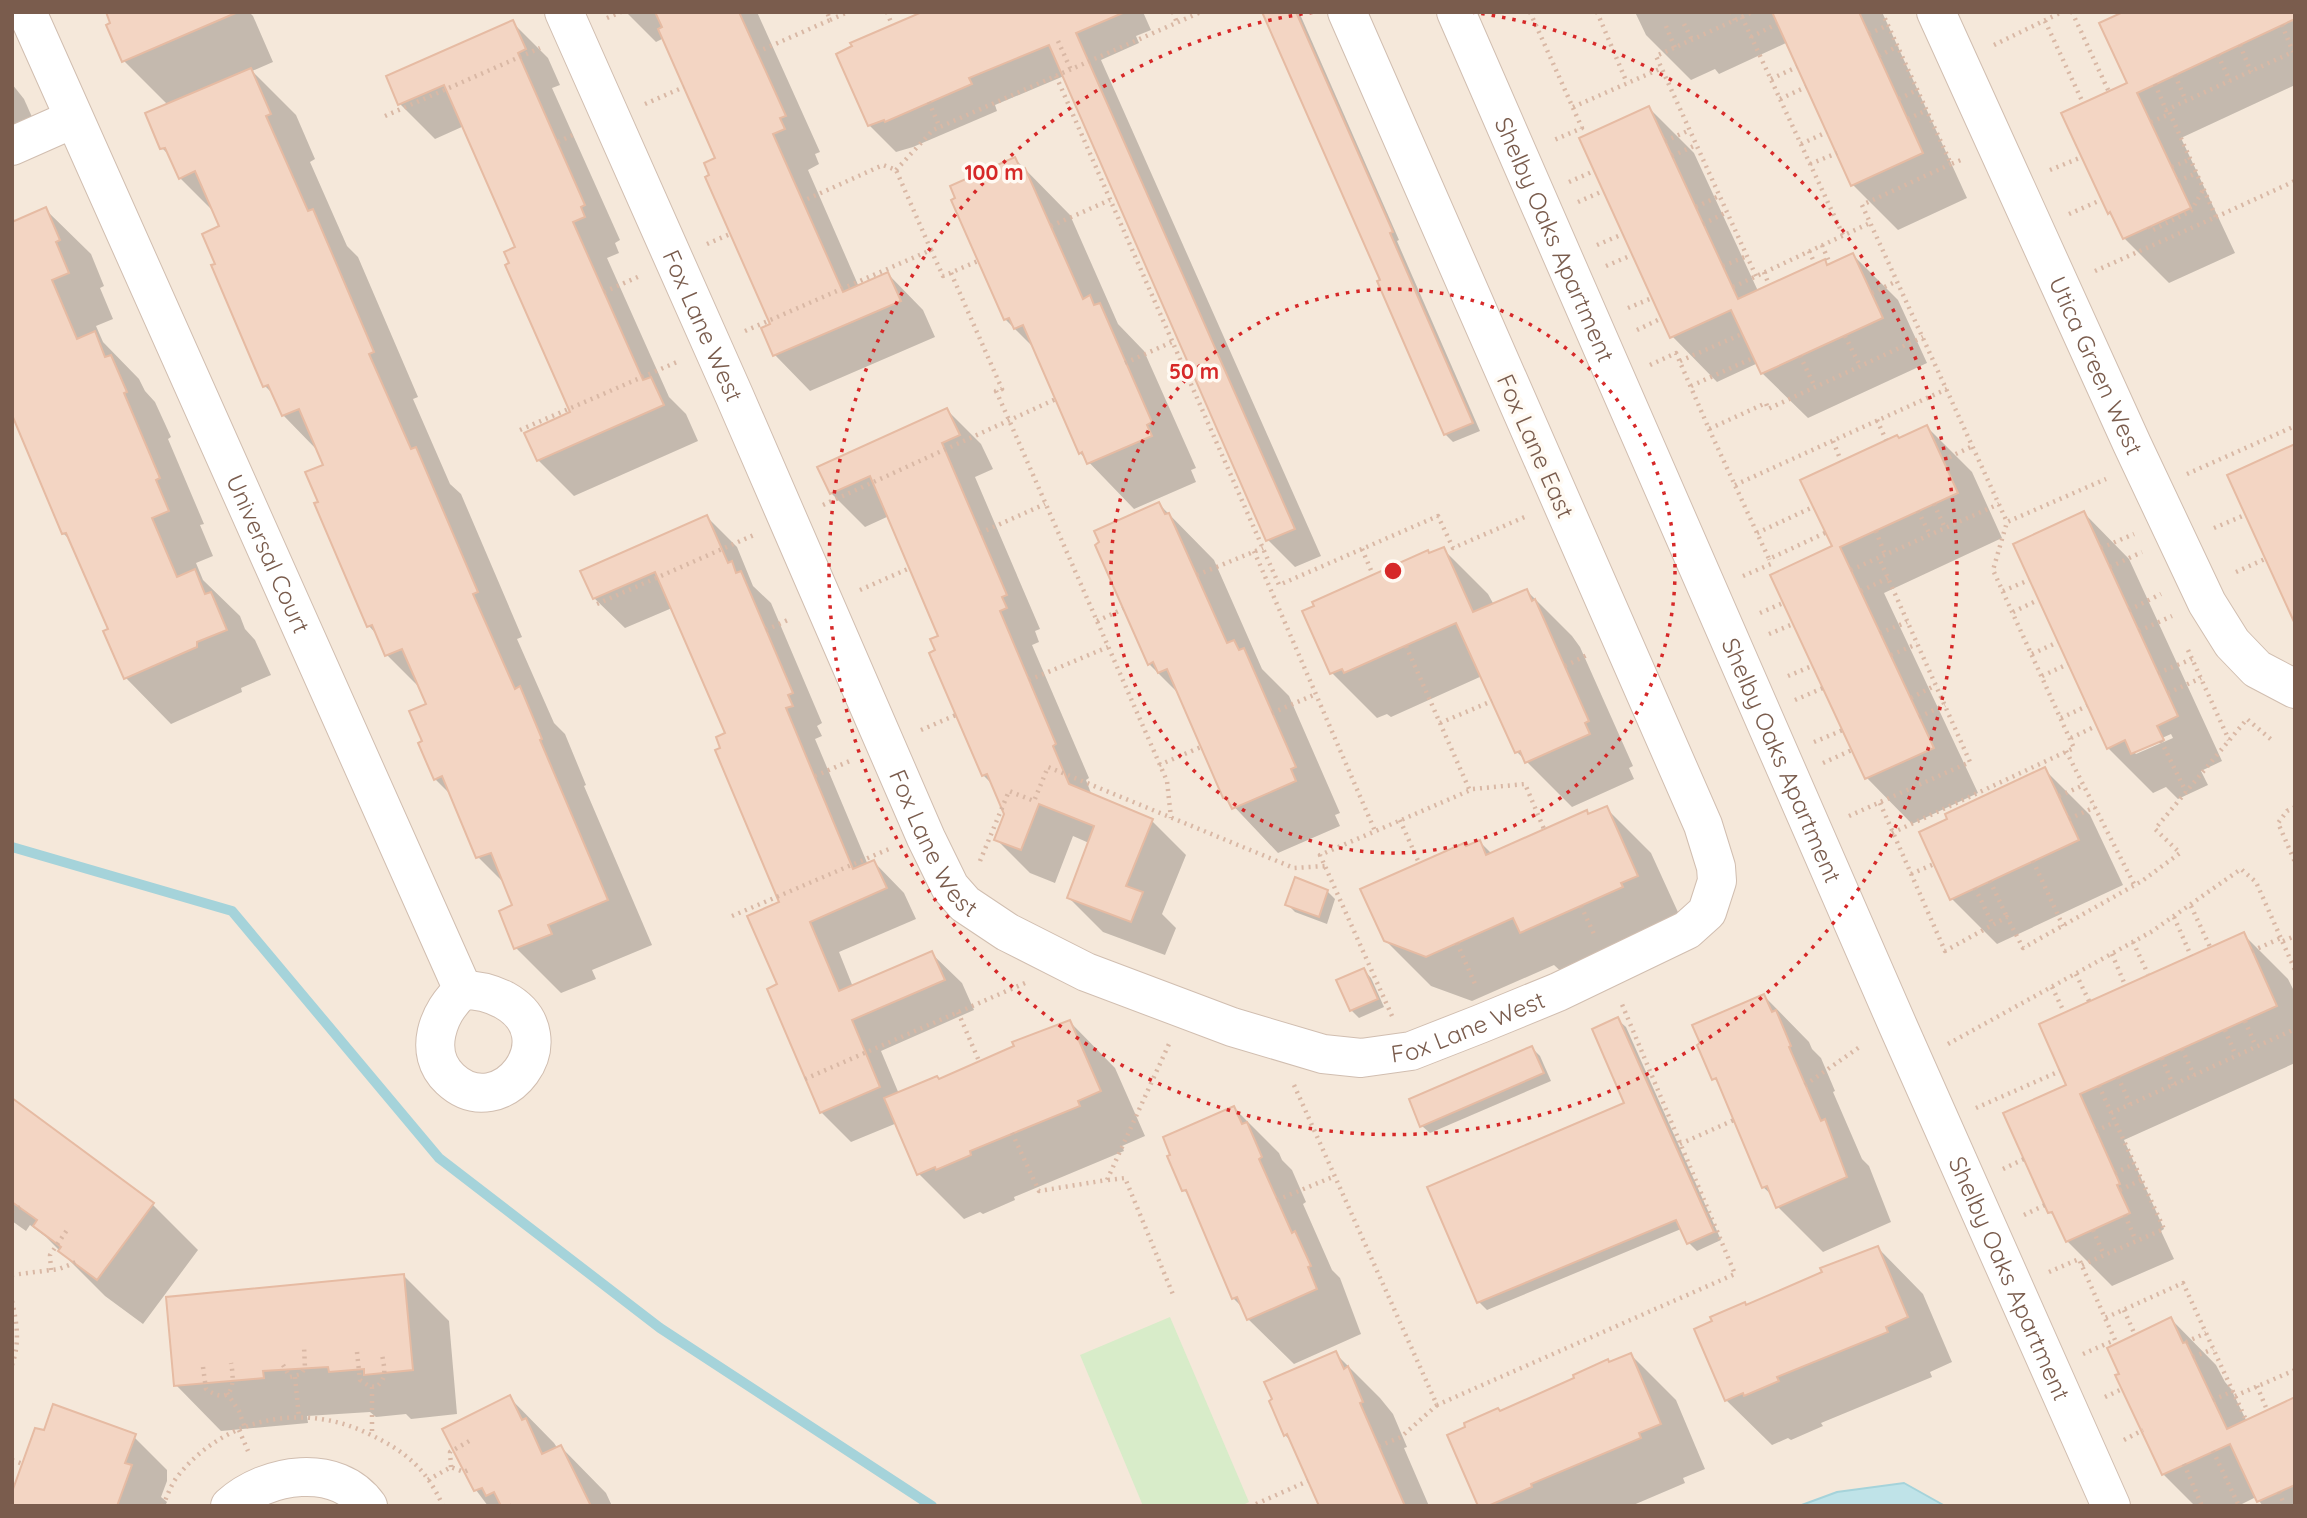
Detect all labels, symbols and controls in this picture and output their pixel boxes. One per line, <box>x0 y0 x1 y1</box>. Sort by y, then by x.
street label: Shelby Oaks Apartment <box>1489 112 1622 366</box>
text: 100 m <box>964 159 1024 185</box>
street label: Fox Lane West <box>656 245 750 406</box>
street label: Utica Green West <box>2043 271 2150 459</box>
text: 50 m <box>1169 358 1219 384</box>
street label: Fox Lane East <box>1491 369 1581 523</box>
street label: Universal Court <box>220 469 317 638</box>
centre of rings <box>1381 559 1405 583</box>
street label: Shelby Oaks Apartment <box>1716 633 1849 887</box>
street label: Fox Lane West <box>883 765 984 923</box>
street label: Fox Lane West <box>1389 984 1549 1069</box>
street label: Shelby Oaks Apartment <box>1943 1151 2077 1405</box>

